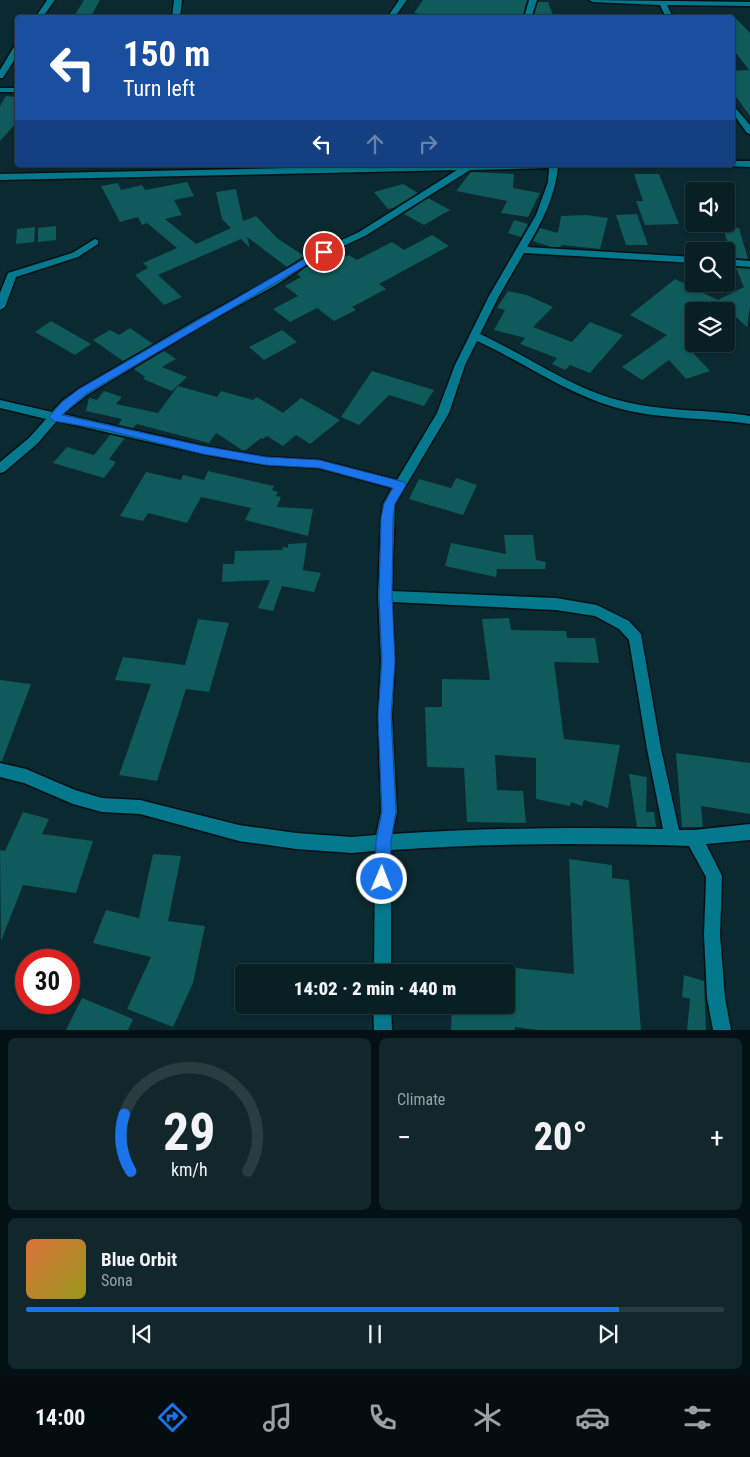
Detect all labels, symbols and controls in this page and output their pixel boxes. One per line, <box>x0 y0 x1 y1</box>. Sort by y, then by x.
text: 150 m <box>123 34 210 75</box>
icon: left <box>40 35 105 100</box>
text: Turn left <box>123 76 195 101</box>
icon: left <box>308 130 336 158</box>
icon: ahead <box>361 130 389 158</box>
icon: right <box>414 130 442 158</box>
map controls <box>685 182 735 352</box>
button: sound <box>685 182 735 232</box>
pin <box>303 231 345 273</box>
icon: arrive <box>310 238 338 266</box>
button: search <box>685 242 735 292</box>
button: layers <box>685 302 735 352</box>
position arrow <box>355 852 407 904</box>
speed limit sign: 30 <box>15 949 80 1014</box>
text: 14:02 · 2 min · 440 m <box>294 977 456 1000</box>
text: Climate <box>397 1090 445 1109</box>
text: 29 <box>163 1102 216 1163</box>
text: 20° <box>534 1115 587 1159</box>
text: − <box>397 1121 411 1154</box>
text: + <box>710 1121 724 1154</box>
text: km/h <box>171 1159 208 1180</box>
text: Blue Orbit <box>101 1248 177 1271</box>
text: Sona <box>101 1271 133 1290</box>
icon: previous <box>128 1320 156 1348</box>
icon: pause <box>361 1320 389 1348</box>
icon: next <box>594 1320 622 1348</box>
icon: directions <box>155 1400 190 1435</box>
icon: music <box>260 1400 295 1435</box>
icon: phone <box>365 1400 400 1435</box>
icon: climate <box>470 1400 505 1435</box>
icon: car <box>575 1400 610 1435</box>
icon: filters <box>680 1400 715 1435</box>
text: 14:00 <box>35 1405 85 1430</box>

